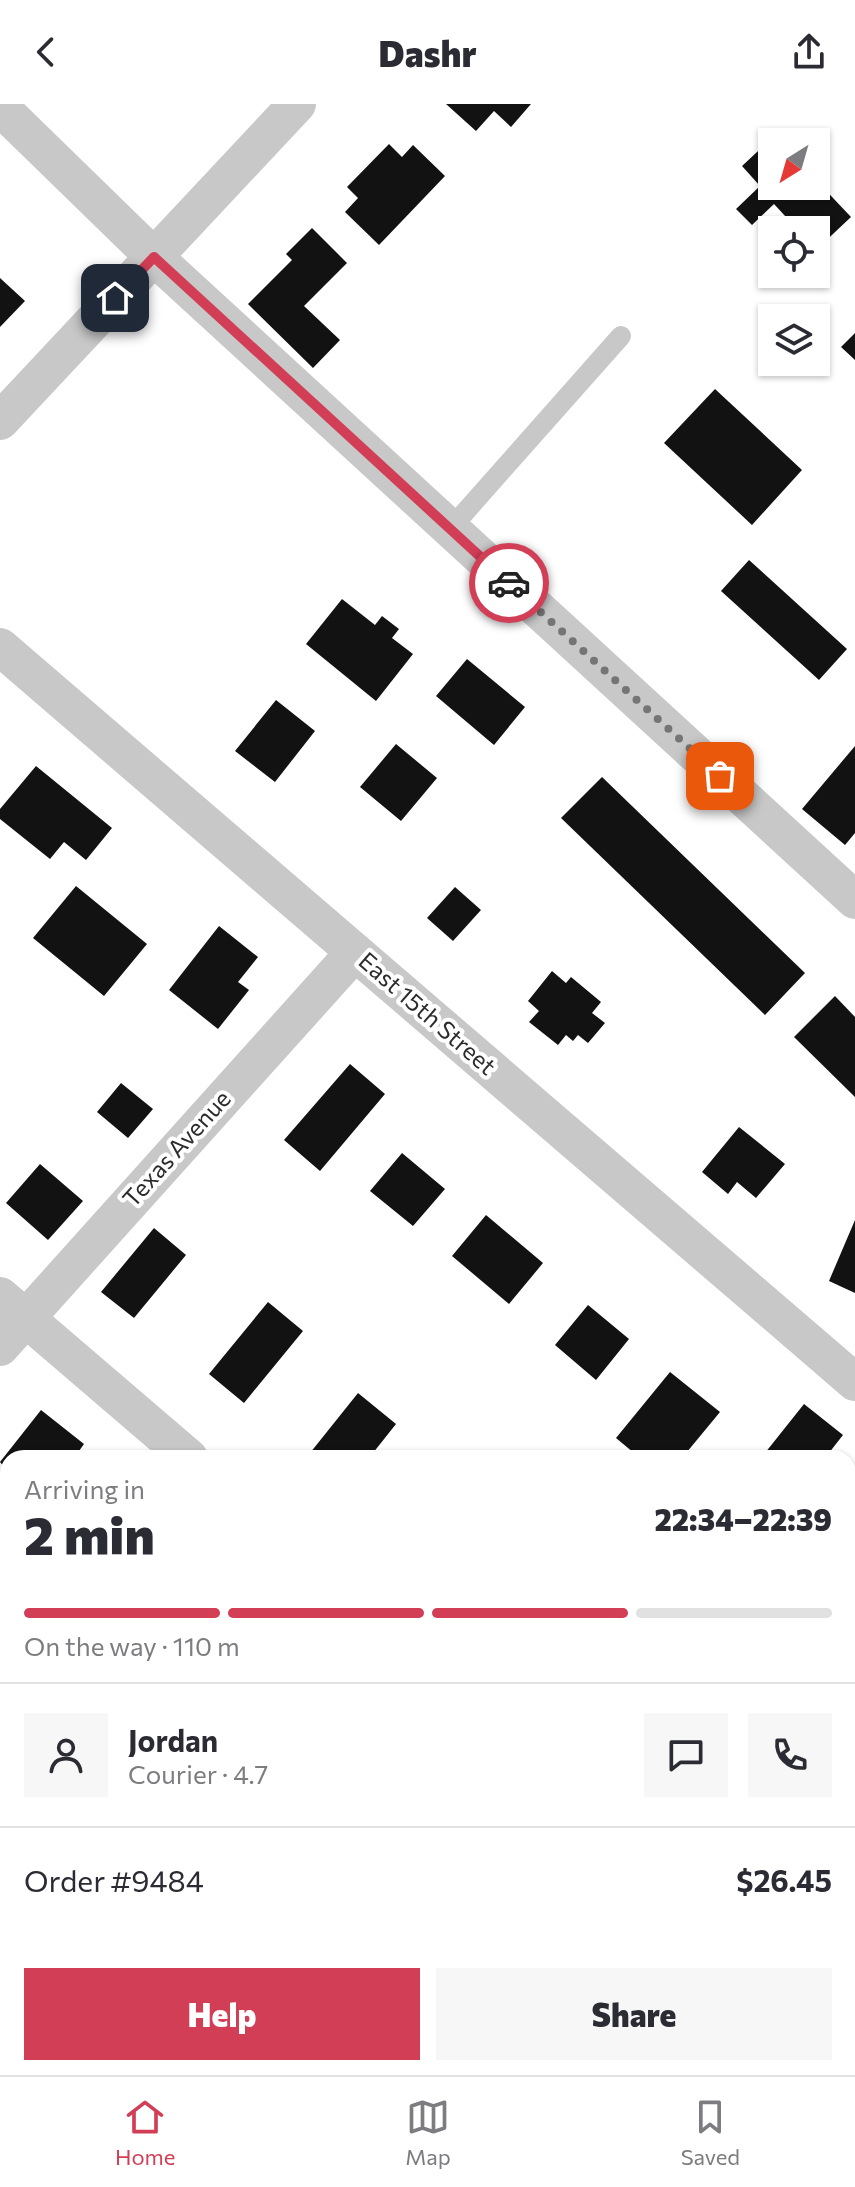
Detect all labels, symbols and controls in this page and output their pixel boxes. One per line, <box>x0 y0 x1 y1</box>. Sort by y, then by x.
icon: back <box>24 30 68 74</box>
text: Dashr <box>378 30 477 74</box>
icon: share <box>787 30 831 74</box>
north arrow <box>758 128 830 200</box>
map controls <box>758 128 830 376</box>
button: locate <box>758 216 830 288</box>
pin <box>81 264 149 332</box>
icon: home <box>93 276 137 320</box>
button: layers <box>758 304 830 376</box>
courier <box>469 543 549 623</box>
icon: car <box>487 561 531 605</box>
pin <box>686 742 754 810</box>
icon: bag <box>698 754 742 798</box>
street label: East 15th Street <box>354 945 503 1080</box>
street label: Texas Avenue <box>116 1084 236 1212</box>
text: Arriving in <box>24 1473 145 1504</box>
text: 22:34–22:39 <box>654 1500 832 1537</box>
text: 2 min <box>24 1502 155 1566</box>
text: On the way · 110 m <box>24 1630 240 1661</box>
button: person <box>24 1713 108 1797</box>
button: chat <box>644 1713 728 1797</box>
button: phone <box>748 1713 832 1797</box>
text: Jordan <box>128 1721 218 1758</box>
text: Courier · 4.7 <box>128 1758 268 1789</box>
text: Order #9484 <box>24 1861 204 1898</box>
text: $26.45 <box>736 1861 832 1898</box>
button: Help <box>24 1968 420 2060</box>
button: Share <box>436 1968 832 2060</box>
tab: Home <box>115 2095 175 2170</box>
tab: Map <box>405 2095 451 2170</box>
tab: Saved <box>681 2095 740 2170</box>

